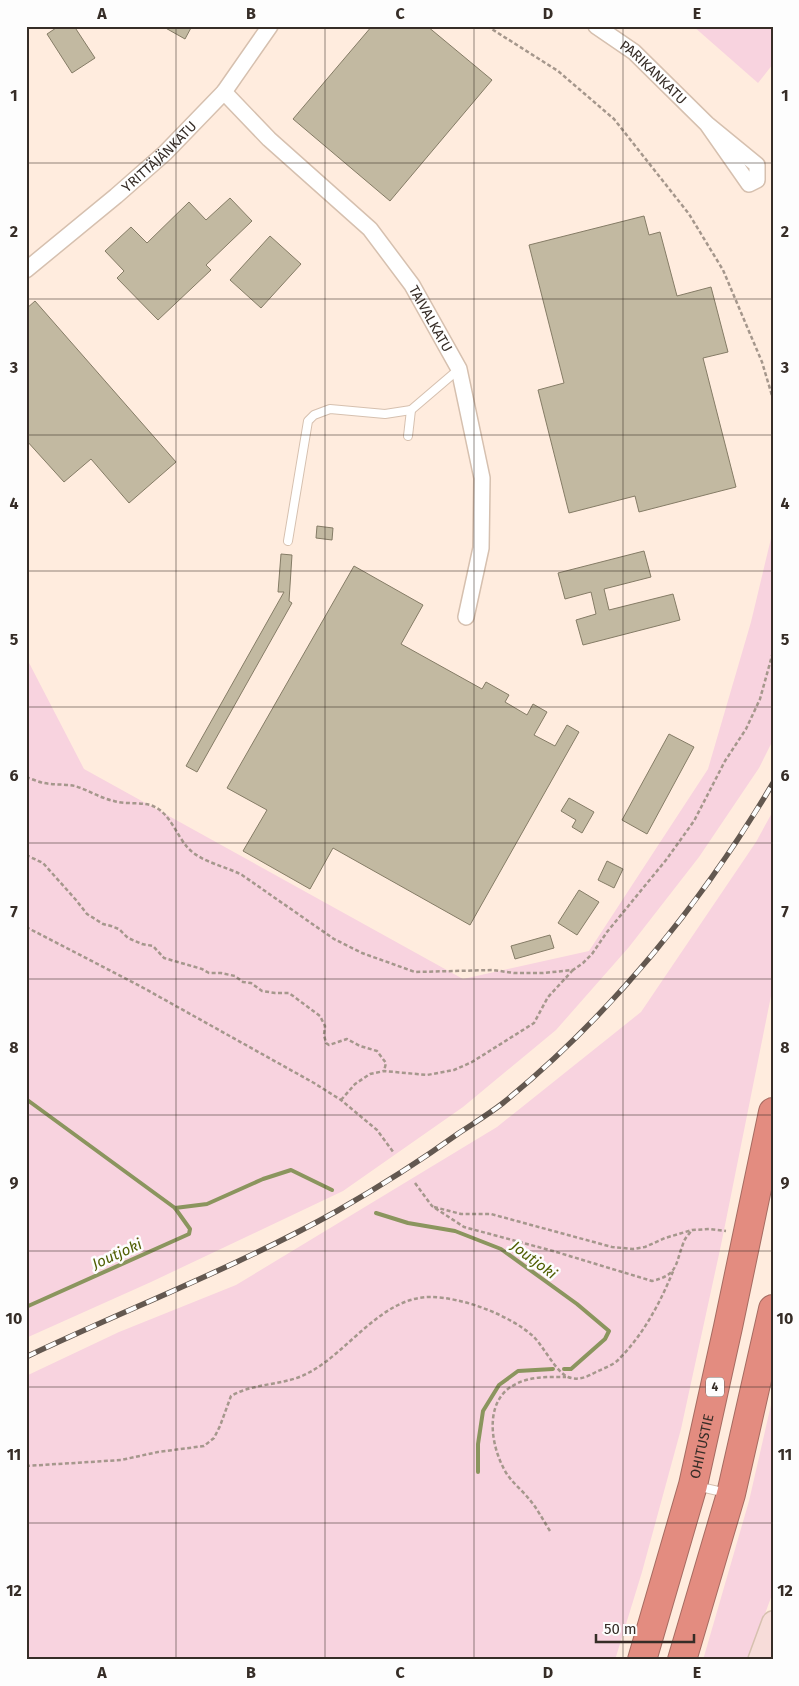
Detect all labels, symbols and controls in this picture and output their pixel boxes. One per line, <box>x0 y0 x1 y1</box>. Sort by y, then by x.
text: A <box>96 4 107 23</box>
text: B <box>246 4 256 23</box>
text: C <box>395 4 405 23</box>
text: D <box>543 4 553 23</box>
text: E <box>693 4 701 23</box>
street label: PARIKANKATU <box>617 37 690 108</box>
text: 1 <box>10 86 18 105</box>
text: 1 <box>781 86 789 105</box>
street label: YRITTÄJÄNKATU <box>118 117 200 196</box>
text: 2 <box>10 222 18 241</box>
text: 2 <box>781 222 789 241</box>
street label: TAIVALKATU <box>406 283 456 355</box>
text: 3 <box>9 358 18 377</box>
text: 3 <box>780 358 789 377</box>
text: 4 <box>9 494 19 513</box>
text: 4 <box>780 494 790 513</box>
text: 5 <box>10 630 19 649</box>
text: 5 <box>781 630 790 649</box>
text: 6 <box>9 766 19 785</box>
text: 6 <box>780 766 790 785</box>
text: 7 <box>10 902 18 921</box>
text: 7 <box>781 902 789 921</box>
text: 8 <box>9 1038 19 1057</box>
text: 8 <box>780 1038 790 1057</box>
text: 9 <box>10 1173 19 1192</box>
text: 9 <box>781 1173 790 1192</box>
water label: Joutjoki <box>89 1235 145 1273</box>
water label: Joutjoki <box>507 1236 560 1283</box>
text: 10 <box>6 1309 22 1328</box>
text: 10 <box>777 1309 793 1328</box>
road number: 4 <box>706 1378 724 1396</box>
street label: OHITUSTIE <box>686 1412 717 1480</box>
text: 11 <box>7 1445 21 1464</box>
text: 11 <box>778 1445 792 1464</box>
text: 12 <box>6 1581 22 1600</box>
text: 12 <box>777 1581 793 1600</box>
scale bar <box>596 1611 694 1643</box>
text: 50 m <box>604 1620 637 1638</box>
text: A <box>96 1663 107 1682</box>
text: B <box>246 1663 256 1682</box>
text: C <box>395 1663 405 1682</box>
text: D <box>543 1663 553 1682</box>
text: E <box>693 1663 701 1682</box>

